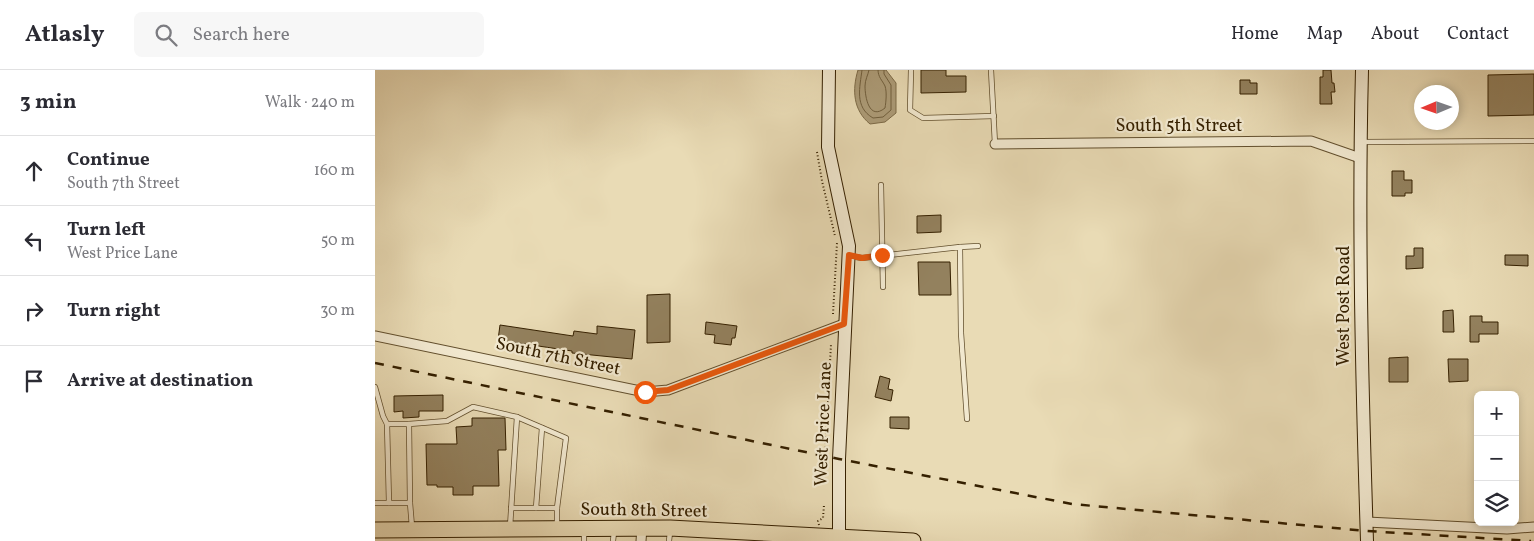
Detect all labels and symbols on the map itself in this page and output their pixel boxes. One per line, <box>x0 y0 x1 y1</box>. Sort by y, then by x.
north arrow <box>1414 85 1459 130</box>
street label: South 5th Street <box>1116 114 1242 139</box>
route end <box>871 244 894 267</box>
street label: West Post Road <box>1332 246 1357 366</box>
street label: South 7th Street <box>493 332 623 382</box>
street label: West Price Lane <box>809 361 839 487</box>
route start <box>634 381 657 404</box>
street label: South 8th Street <box>580 497 708 525</box>

